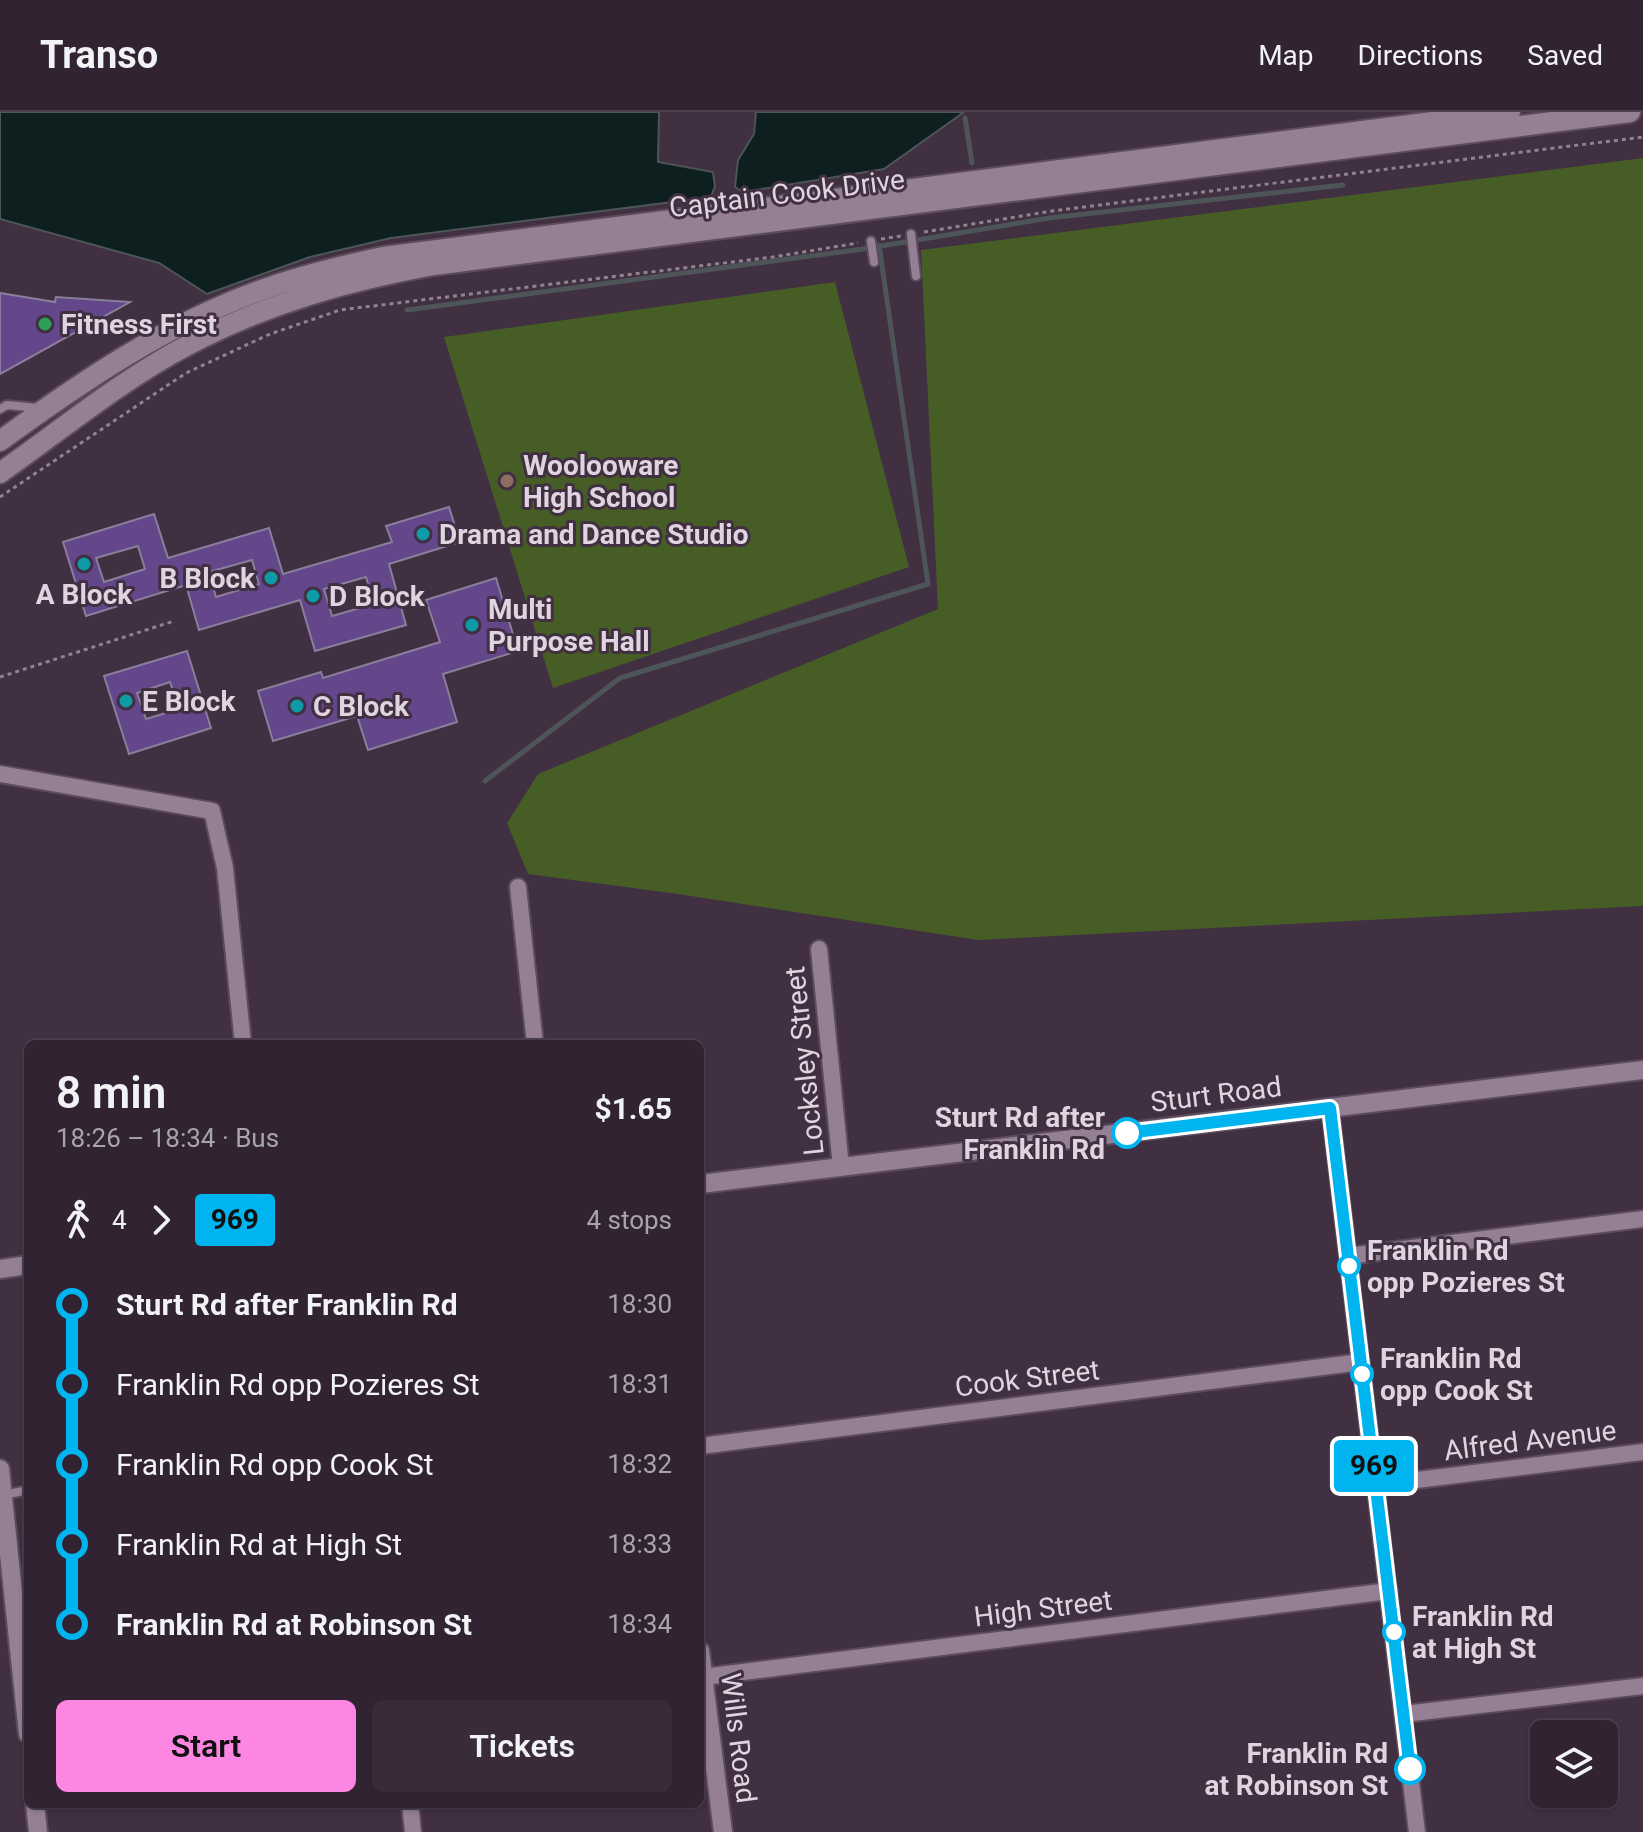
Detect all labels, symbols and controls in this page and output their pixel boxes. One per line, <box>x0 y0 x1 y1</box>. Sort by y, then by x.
text: Transo <box>40 33 158 77</box>
text: Map <box>1258 39 1314 72</box>
text: Directions <box>1358 39 1483 72</box>
text: Saved <box>1527 39 1603 72</box>
street label: Captain Cook Drive <box>667 163 907 224</box>
place label: Fitness First <box>61 308 217 341</box>
marker: Fitness First <box>36 315 54 333</box>
place label: Woolooware High School <box>523 449 678 514</box>
marker: Woolooware High School <box>498 472 516 490</box>
place label: Drama and Dance Studio <box>439 518 749 551</box>
marker: Drama and Dance Studio <box>414 525 432 543</box>
marker: A Block <box>75 555 93 573</box>
place label: B Block <box>160 562 256 595</box>
marker: B Block <box>262 569 280 587</box>
place label: A Block <box>36 578 133 611</box>
place label: D Block <box>329 580 426 613</box>
marker: D Block <box>304 587 322 605</box>
place label: Multi Purpose Hall <box>488 593 650 658</box>
marker: Multi Purpose Hall <box>463 616 481 634</box>
place label: E Block <box>142 685 236 718</box>
place label: C Block <box>313 690 410 723</box>
marker: E Block <box>117 692 135 710</box>
marker: C Block <box>288 697 306 715</box>
street label: Locksley Street <box>778 965 831 1157</box>
text: 8 min <box>56 1067 166 1119</box>
street label: Sturt Road <box>1149 1070 1283 1119</box>
text: $1.65 <box>594 1091 672 1126</box>
place label: Sturt Rd after Franklin Rd <box>935 1101 1105 1166</box>
marker: Sturt Rd after Franklin Rd <box>1112 1118 1142 1148</box>
text: 18:26 – 18:34 · Bus <box>56 1123 279 1153</box>
icon: walk <box>56 1198 100 1242</box>
icon: forward <box>139 1198 183 1242</box>
text: 969 <box>211 1203 259 1236</box>
text: 4 <box>112 1205 127 1235</box>
text: 4 stops <box>586 1205 672 1235</box>
place label: Franklin Rd opp Pozieres St <box>1367 1234 1565 1299</box>
marker: Franklin Rd opp Pozieres St <box>1338 1255 1360 1277</box>
text: Sturt Rd after Franklin Rd <box>116 1287 458 1322</box>
text: 18:30 <box>607 1289 672 1319</box>
place label: Franklin Rd opp Cook St <box>1380 1342 1533 1407</box>
street label: Cook Street <box>953 1353 1101 1404</box>
marker: Franklin Rd opp Cook St <box>1351 1363 1373 1385</box>
text: Franklin Rd opp Pozieres St <box>116 1367 480 1402</box>
text: 18:31 <box>607 1369 672 1399</box>
street label: Alfred Avenue <box>1442 1414 1618 1467</box>
line badge: 969 <box>1328 1440 1420 1492</box>
text: Franklin Rd opp Cook St <box>116 1447 434 1482</box>
text: 18:32 <box>607 1449 672 1479</box>
text: 969 <box>1350 1449 1398 1482</box>
text: Franklin Rd at High St <box>116 1527 402 1562</box>
text: 18:33 <box>607 1529 672 1559</box>
street label: High Street <box>972 1584 1114 1633</box>
place label: Franklin Rd at High St <box>1412 1600 1554 1665</box>
text: Franklin Rd at Robinson St <box>116 1607 472 1642</box>
text: 18:34 <box>607 1609 672 1639</box>
marker: Franklin Rd at High St <box>1383 1621 1405 1643</box>
street label: Wills Road <box>714 1671 763 1805</box>
button: Start <box>56 1700 356 1792</box>
button: Tickets <box>372 1700 672 1792</box>
map controls <box>1530 1720 1618 1808</box>
button: layers <box>1530 1720 1618 1808</box>
place label: Franklin Rd at Robinson St <box>1204 1737 1388 1802</box>
marker: Franklin Rd at Robinson St <box>1395 1754 1425 1784</box>

